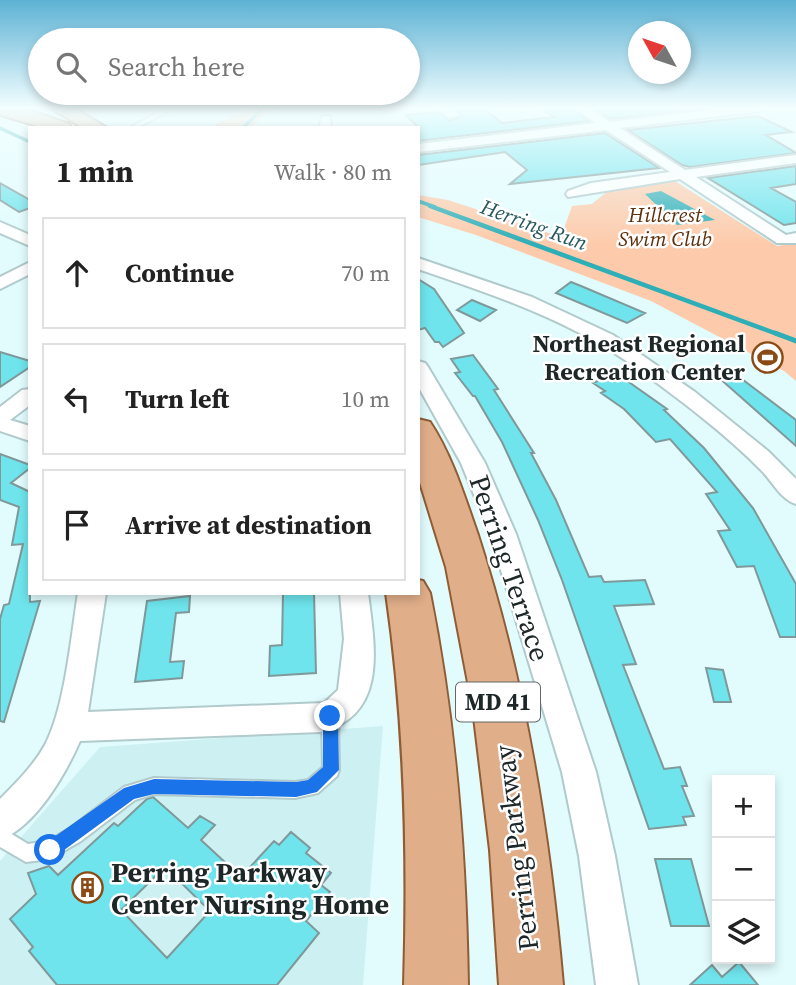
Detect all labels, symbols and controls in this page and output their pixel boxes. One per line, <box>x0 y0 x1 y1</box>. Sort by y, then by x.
north arrow <box>628 21 691 84</box>
search box <box>28 28 420 105</box>
icon: search <box>52 48 90 86</box>
text: Search here <box>108 49 245 85</box>
text: 1 min <box>56 151 134 192</box>
text: Walk · 80 m <box>274 156 392 188</box>
water label: Herring Run <box>476 192 592 257</box>
park label: Hillcrest Swim Club <box>618 200 712 253</box>
icon: ahead <box>58 254 96 292</box>
text: Continue <box>125 255 234 291</box>
text: 70 m <box>341 257 390 289</box>
place label: Northeast Regional Recreation Center <box>533 327 746 388</box>
sports icon: Northeast Regional Recreation Center <box>751 341 785 375</box>
icon: left <box>58 380 96 418</box>
text: Turn left <box>125 381 229 417</box>
text: 10 m <box>341 383 390 415</box>
street label: Perring Terrace <box>460 470 560 666</box>
icon: arrive <box>58 506 96 544</box>
text: Arrive at destination <box>125 507 372 543</box>
road number: MD 41 <box>456 682 540 722</box>
route end <box>314 700 345 731</box>
street label: Perring Parkway <box>484 742 547 953</box>
map controls <box>712 775 775 964</box>
button: + <box>712 775 775 838</box>
route start <box>34 834 65 865</box>
button: − <box>712 838 775 901</box>
place label: Perring Parkway Center Nursing Home <box>111 853 389 923</box>
building icon: Perring Parkway Center Nursing Home <box>71 871 105 905</box>
button: layers <box>712 901 775 964</box>

